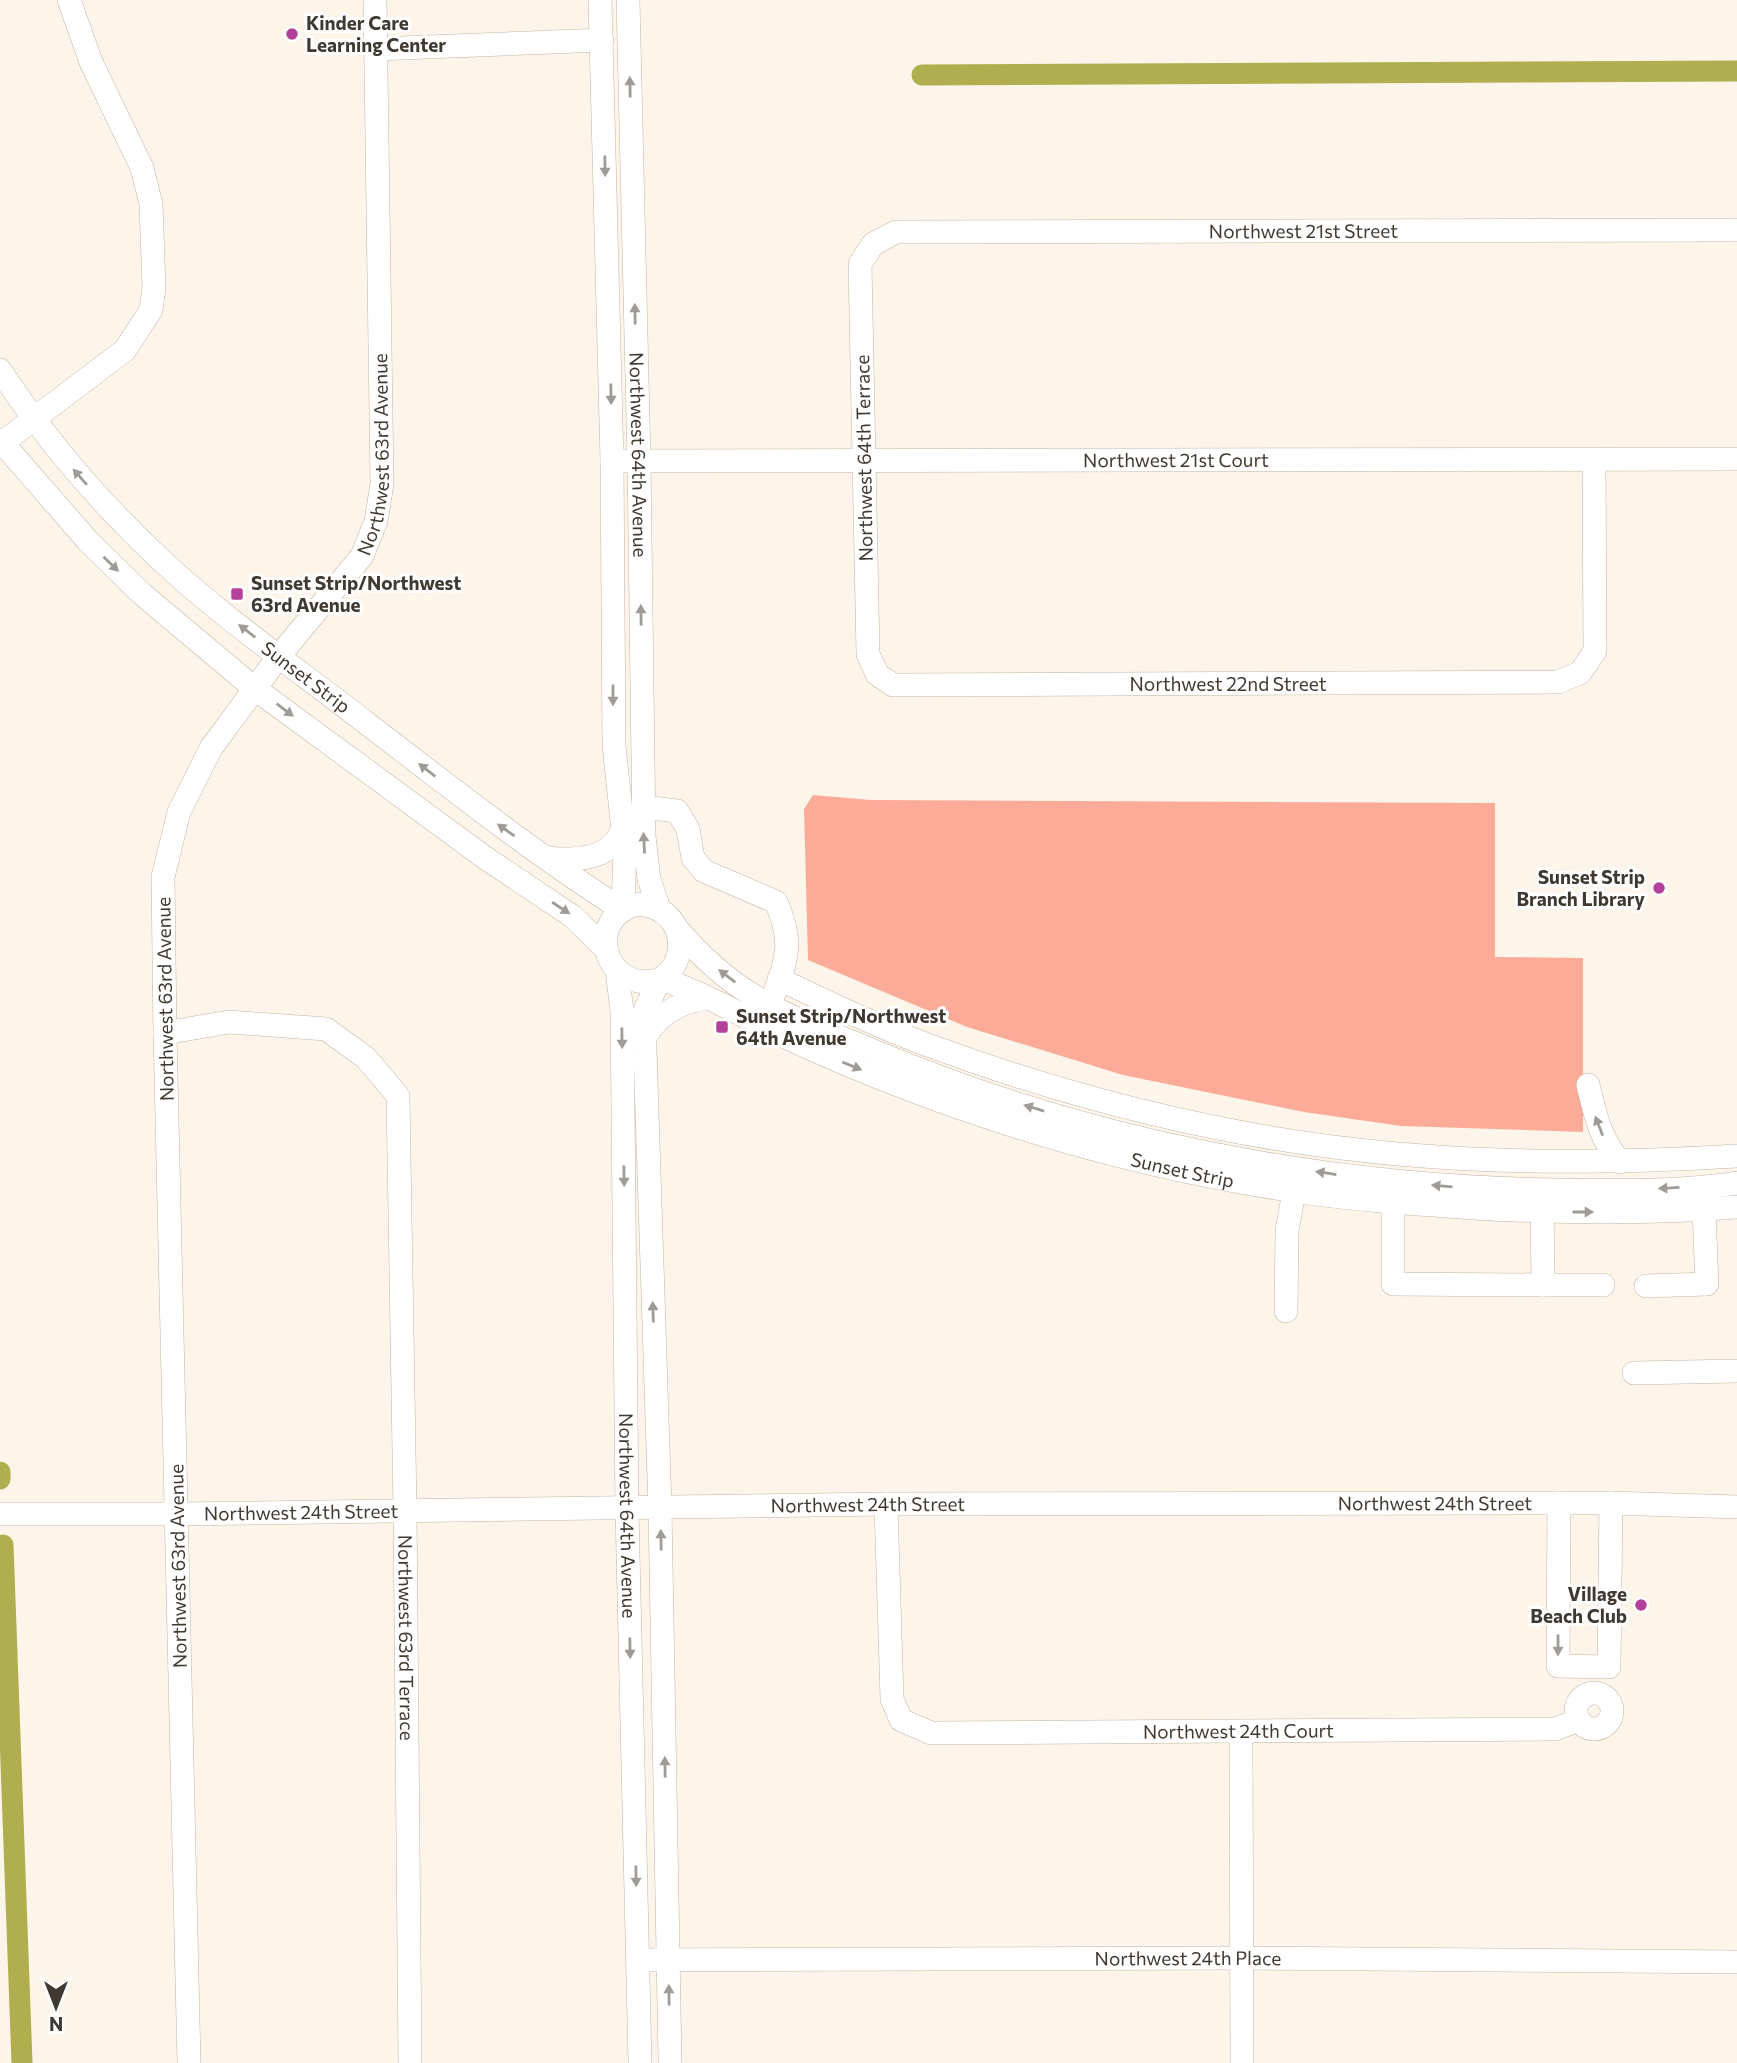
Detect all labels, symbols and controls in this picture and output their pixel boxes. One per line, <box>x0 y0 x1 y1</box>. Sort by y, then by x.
place label: Kinder Care Learning Center <box>306 11 446 56</box>
marker: Kinder Care Learning Center <box>284 26 300 42</box>
one-way arrow <box>624 76 635 98</box>
one-way arrow <box>599 155 610 177</box>
street label: Northwest 21st Street <box>1209 219 1398 242</box>
one-way arrow <box>629 303 641 325</box>
street label: Northwest 64th Avenue <box>625 352 652 558</box>
street label: Northwest 63rd Avenue <box>351 353 393 559</box>
street label: Northwest 64th Terrace <box>850 354 877 562</box>
one-way arrow <box>605 383 616 405</box>
street label: Northwest 21st Court <box>1083 448 1269 471</box>
one-way arrow <box>73 468 88 485</box>
one-way arrow <box>102 555 119 571</box>
place label: Sunset Strip/Northwest 63rd Avenue <box>251 571 461 616</box>
marker: Sunset Strip/Northwest 63rd Avenue <box>229 586 245 602</box>
one-way arrow <box>635 604 647 626</box>
one-way arrow <box>238 624 256 638</box>
street label: Sunset Strip <box>257 636 355 718</box>
street label: Northwest 22nd Street <box>1130 672 1327 695</box>
one-way arrow <box>608 684 619 706</box>
one-way arrow <box>276 703 294 717</box>
one-way arrow <box>418 763 436 777</box>
one-way arrow <box>497 823 515 837</box>
one-way arrow <box>639 831 650 853</box>
place label: Sunset Strip Branch Library <box>1516 865 1646 910</box>
marker: Sunset Strip Branch Library <box>1651 880 1667 896</box>
street label: Northwest 63rd Avenue <box>151 897 178 1101</box>
one-way arrow <box>551 902 571 915</box>
one-way arrow <box>718 969 736 984</box>
place label: Sunset Strip/Northwest 64th Avenue <box>736 1004 946 1049</box>
marker: Sunset Strip/Northwest 64th Avenue <box>714 1019 730 1035</box>
one-way arrow <box>616 1027 628 1049</box>
one-way arrow <box>842 1061 863 1072</box>
one-way arrow <box>1023 1103 1044 1113</box>
one-way arrow <box>1593 1115 1604 1136</box>
street label: Sunset Strip <box>1128 1147 1236 1192</box>
one-way arrow <box>618 1165 630 1187</box>
one-way arrow <box>1315 1167 1337 1178</box>
one-way arrow <box>1430 1180 1452 1191</box>
one-way arrow <box>1658 1182 1680 1193</box>
one-way arrow <box>1572 1206 1594 1218</box>
one-way arrow <box>647 1301 659 1323</box>
street label: Northwest 64th Avenue <box>615 1413 642 1619</box>
street label: Northwest 63rd Avenue <box>164 1464 191 1668</box>
street label: Northwest 24th Street <box>1338 1491 1532 1514</box>
street label: Northwest 24th Street <box>771 1492 965 1517</box>
street label: Northwest 24th Street <box>204 1499 399 1525</box>
one-way arrow <box>655 1529 666 1551</box>
street label: Northwest 63rd Terrace <box>394 1535 419 1741</box>
place label: Village Beach Club <box>1530 1582 1627 1627</box>
marker: Village Beach Club <box>1633 1597 1649 1613</box>
one-way arrow <box>1552 1634 1564 1656</box>
one-way arrow <box>625 1637 636 1659</box>
street label: Northwest 24th Court <box>1143 1718 1334 1743</box>
one-way arrow <box>659 1756 670 1778</box>
one-way arrow <box>630 1865 641 1887</box>
street label: Northwest 24th Place <box>1095 1946 1281 1969</box>
north arrow <box>21 1972 91 2042</box>
one-way arrow <box>663 1984 674 2006</box>
text: N <box>49 2013 63 2036</box>

